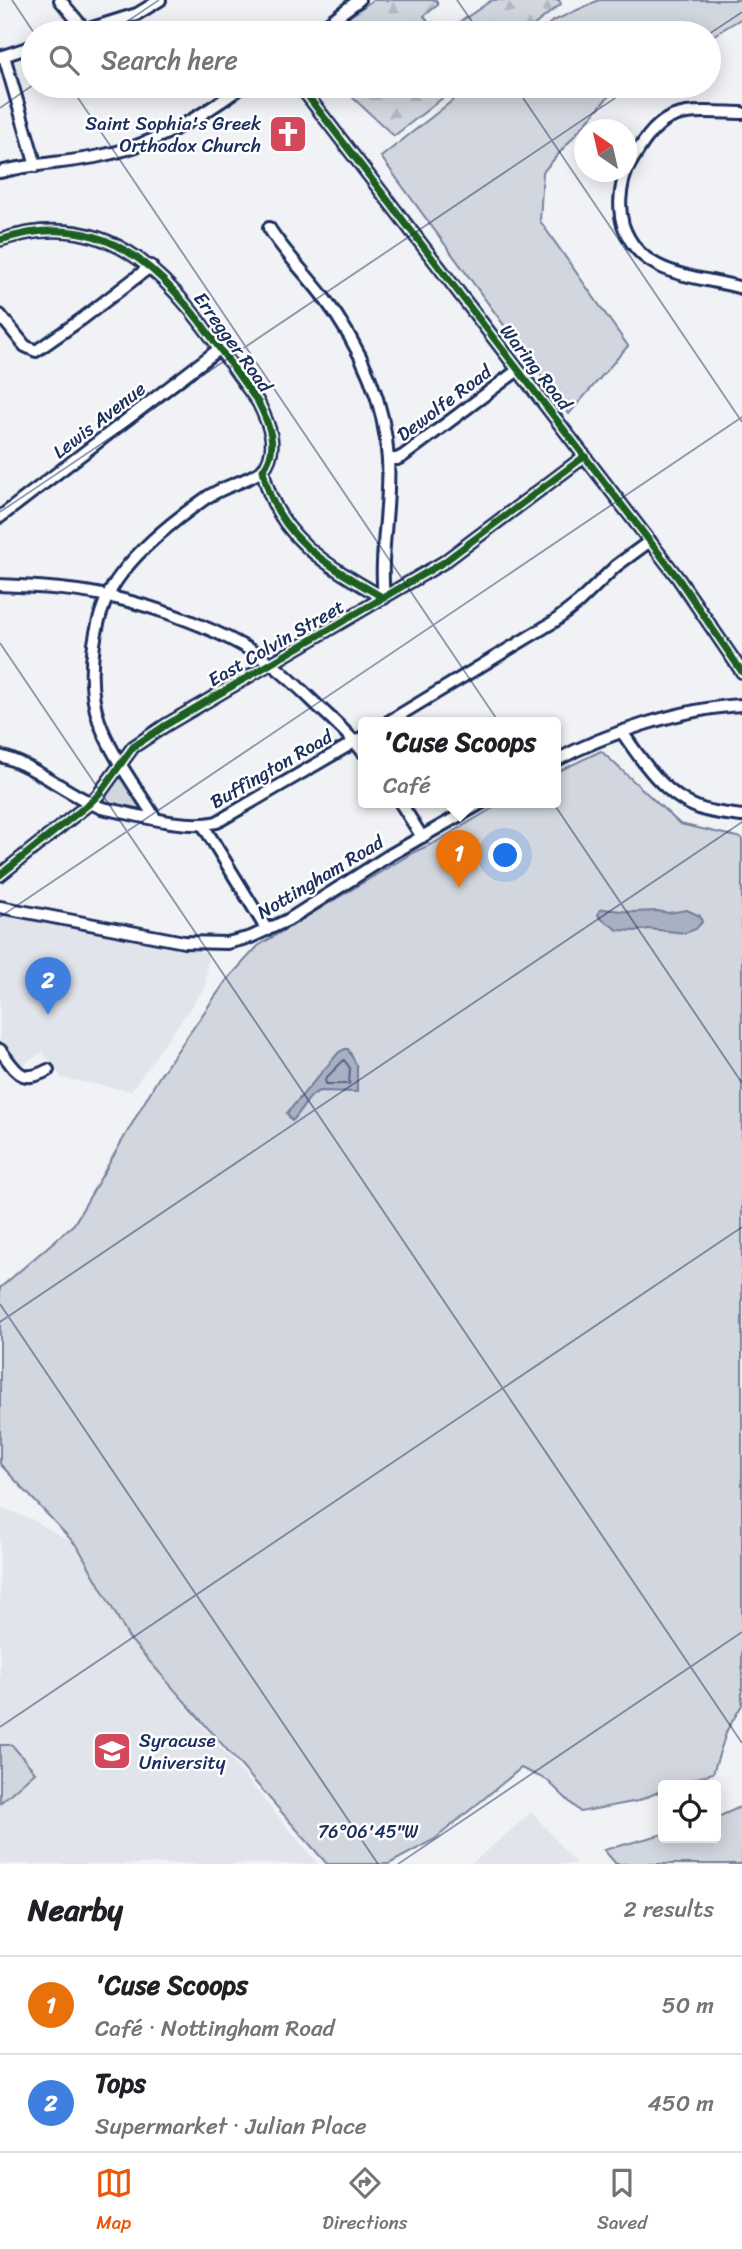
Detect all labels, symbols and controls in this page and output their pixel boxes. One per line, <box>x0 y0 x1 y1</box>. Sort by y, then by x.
search box <box>21 21 721 98</box>
text: Search here <box>101 37 238 83</box>
icon: search <box>45 41 83 79</box>
place label: Saint Sophia's Greek Orthodox Church <box>85 107 262 162</box>
church icon: Saint Sophia's Greek Orthodox Church <box>267 113 309 155</box>
north arrow <box>574 119 637 182</box>
street label: Erregger Road <box>185 285 282 401</box>
street label: Waring Road <box>491 316 582 419</box>
street label: Dewolfe Road <box>389 355 500 450</box>
street label: Lewis Avenue <box>45 373 153 467</box>
street label: East Colvin Street <box>201 590 351 696</box>
popup <box>358 717 561 808</box>
text: 'Cuse Scoops <box>383 719 536 765</box>
street label: Buffington Road <box>203 720 339 818</box>
text: Café <box>383 765 431 806</box>
street label: Nottingham Road <box>250 825 391 928</box>
pin: 1 <box>436 830 482 888</box>
your location <box>488 838 522 872</box>
pin: 2 <box>25 957 71 1015</box>
place label: Syracuse University <box>139 1724 226 1779</box>
school or university icon: Syracuse University <box>91 1730 133 1772</box>
map controls <box>658 1780 721 1843</box>
button: locate <box>658 1780 721 1843</box>
text: 76°06'45"W <box>318 1816 419 1848</box>
text: Nearby <box>28 1883 123 1937</box>
text: 2 results <box>623 1889 714 1930</box>
text: 'Cuse Scoops <box>95 1962 248 2008</box>
text: 1 <box>46 1985 56 2026</box>
text: 50 m <box>662 1985 714 2026</box>
text: Café · Nottingham Road <box>95 2008 335 2049</box>
text: Tops <box>95 2060 146 2106</box>
text: 2 <box>44 2083 58 2124</box>
text: 450 m <box>647 2083 714 2124</box>
text: Supermarket · Julian Place <box>95 2106 367 2147</box>
tab: Map <box>95 2164 133 2239</box>
tab: Directions <box>322 2164 408 2239</box>
tab: Saved <box>597 2164 647 2239</box>

